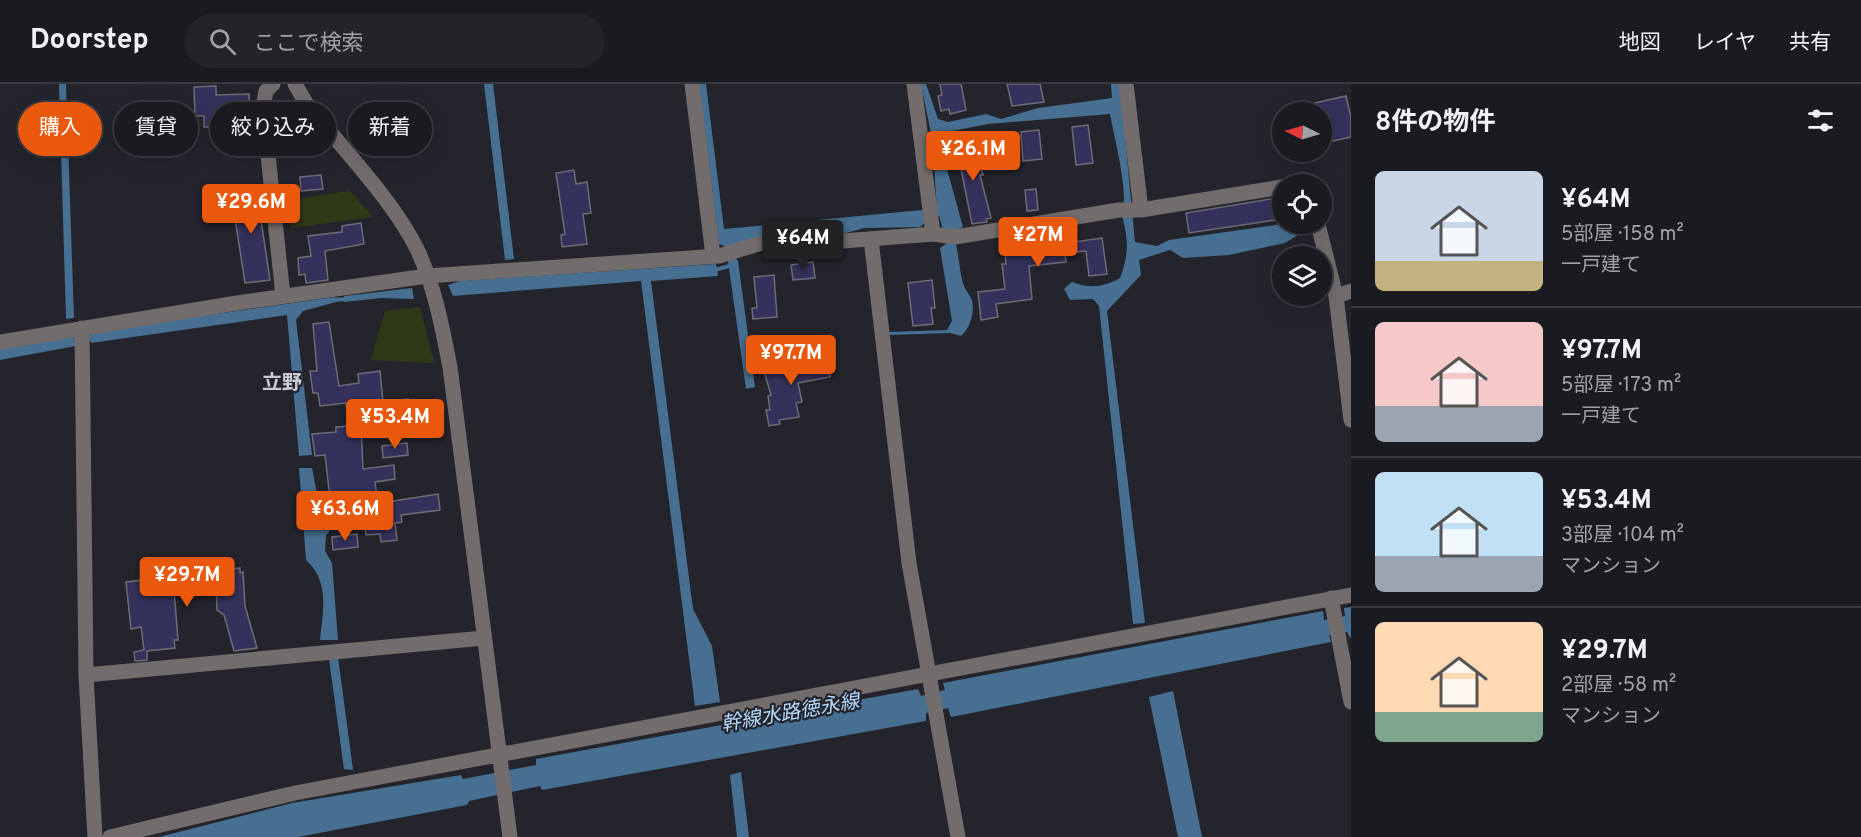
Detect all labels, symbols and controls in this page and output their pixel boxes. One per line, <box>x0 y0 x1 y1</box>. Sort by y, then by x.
search box <box>185 14 605 68</box>
text: Doorstep <box>30 23 149 59</box>
icon: search <box>206 25 239 58</box>
text: 地図 <box>1619 30 1661 57</box>
text: レイヤ <box>1694 30 1756 57</box>
text: 共有 <box>1789 30 1831 57</box>
text: ここで検索 <box>254 31 364 58</box>
chip: 購入 <box>18 102 102 156</box>
chip: 賃貸 <box>114 102 198 156</box>
chip: 絞り込み <box>210 102 336 156</box>
chip: 新着 <box>348 102 432 156</box>
north arrow <box>1272 102 1332 162</box>
map controls <box>1272 102 1332 306</box>
icon: filters <box>1804 104 1837 137</box>
text: 8件の物件 <box>1375 107 1495 140</box>
pin: ¥26.1M <box>924 131 1022 182</box>
text: ¥26.1M <box>940 137 1006 163</box>
button: locate <box>1272 174 1332 234</box>
pin: ¥29.6M <box>202 184 300 235</box>
text: ¥64M <box>1561 184 1631 217</box>
text: ¥29.6M <box>216 190 286 216</box>
icon: home <box>1423 195 1495 267</box>
pin: ¥27M <box>1002 217 1074 268</box>
pin: ¥64M <box>767 220 839 271</box>
text: 5部屋 · 158 m² <box>1561 222 1684 248</box>
text: ¥27M <box>1012 223 1064 249</box>
text: ¥64M <box>776 226 830 252</box>
button: layers <box>1272 246 1332 306</box>
text: 一戸建て <box>1561 253 1641 279</box>
pin: ¥97.7M <box>742 335 840 386</box>
text: ¥97.7M <box>1561 335 1642 368</box>
text: ¥97.7M <box>760 341 822 367</box>
icon: home <box>1423 346 1495 418</box>
district label: 立野 <box>262 371 302 397</box>
text: 5部屋 · 173 m² <box>1561 373 1681 399</box>
pin: ¥53.4M <box>346 399 444 450</box>
text: 一戸建て <box>1561 404 1641 430</box>
text: ¥53.4M <box>360 405 430 431</box>
text: ¥53.4M <box>1561 485 1652 518</box>
pin: ¥63.6M <box>296 491 394 542</box>
icon: home <box>1423 496 1495 568</box>
text: ¥63.6M <box>310 497 380 523</box>
text: 3部屋 · 104 m² <box>1561 523 1684 549</box>
text: マンション <box>1561 554 1661 580</box>
pin: ¥29.7M <box>138 557 236 608</box>
text: ¥29.7M <box>154 563 220 589</box>
text: ¥29.7M <box>1561 635 1648 668</box>
icon: home <box>1423 646 1495 718</box>
text: 2部屋 · 58 m² <box>1561 673 1676 699</box>
water label: 幹線水路徳永線 <box>719 688 864 739</box>
text: マンション <box>1561 704 1661 730</box>

